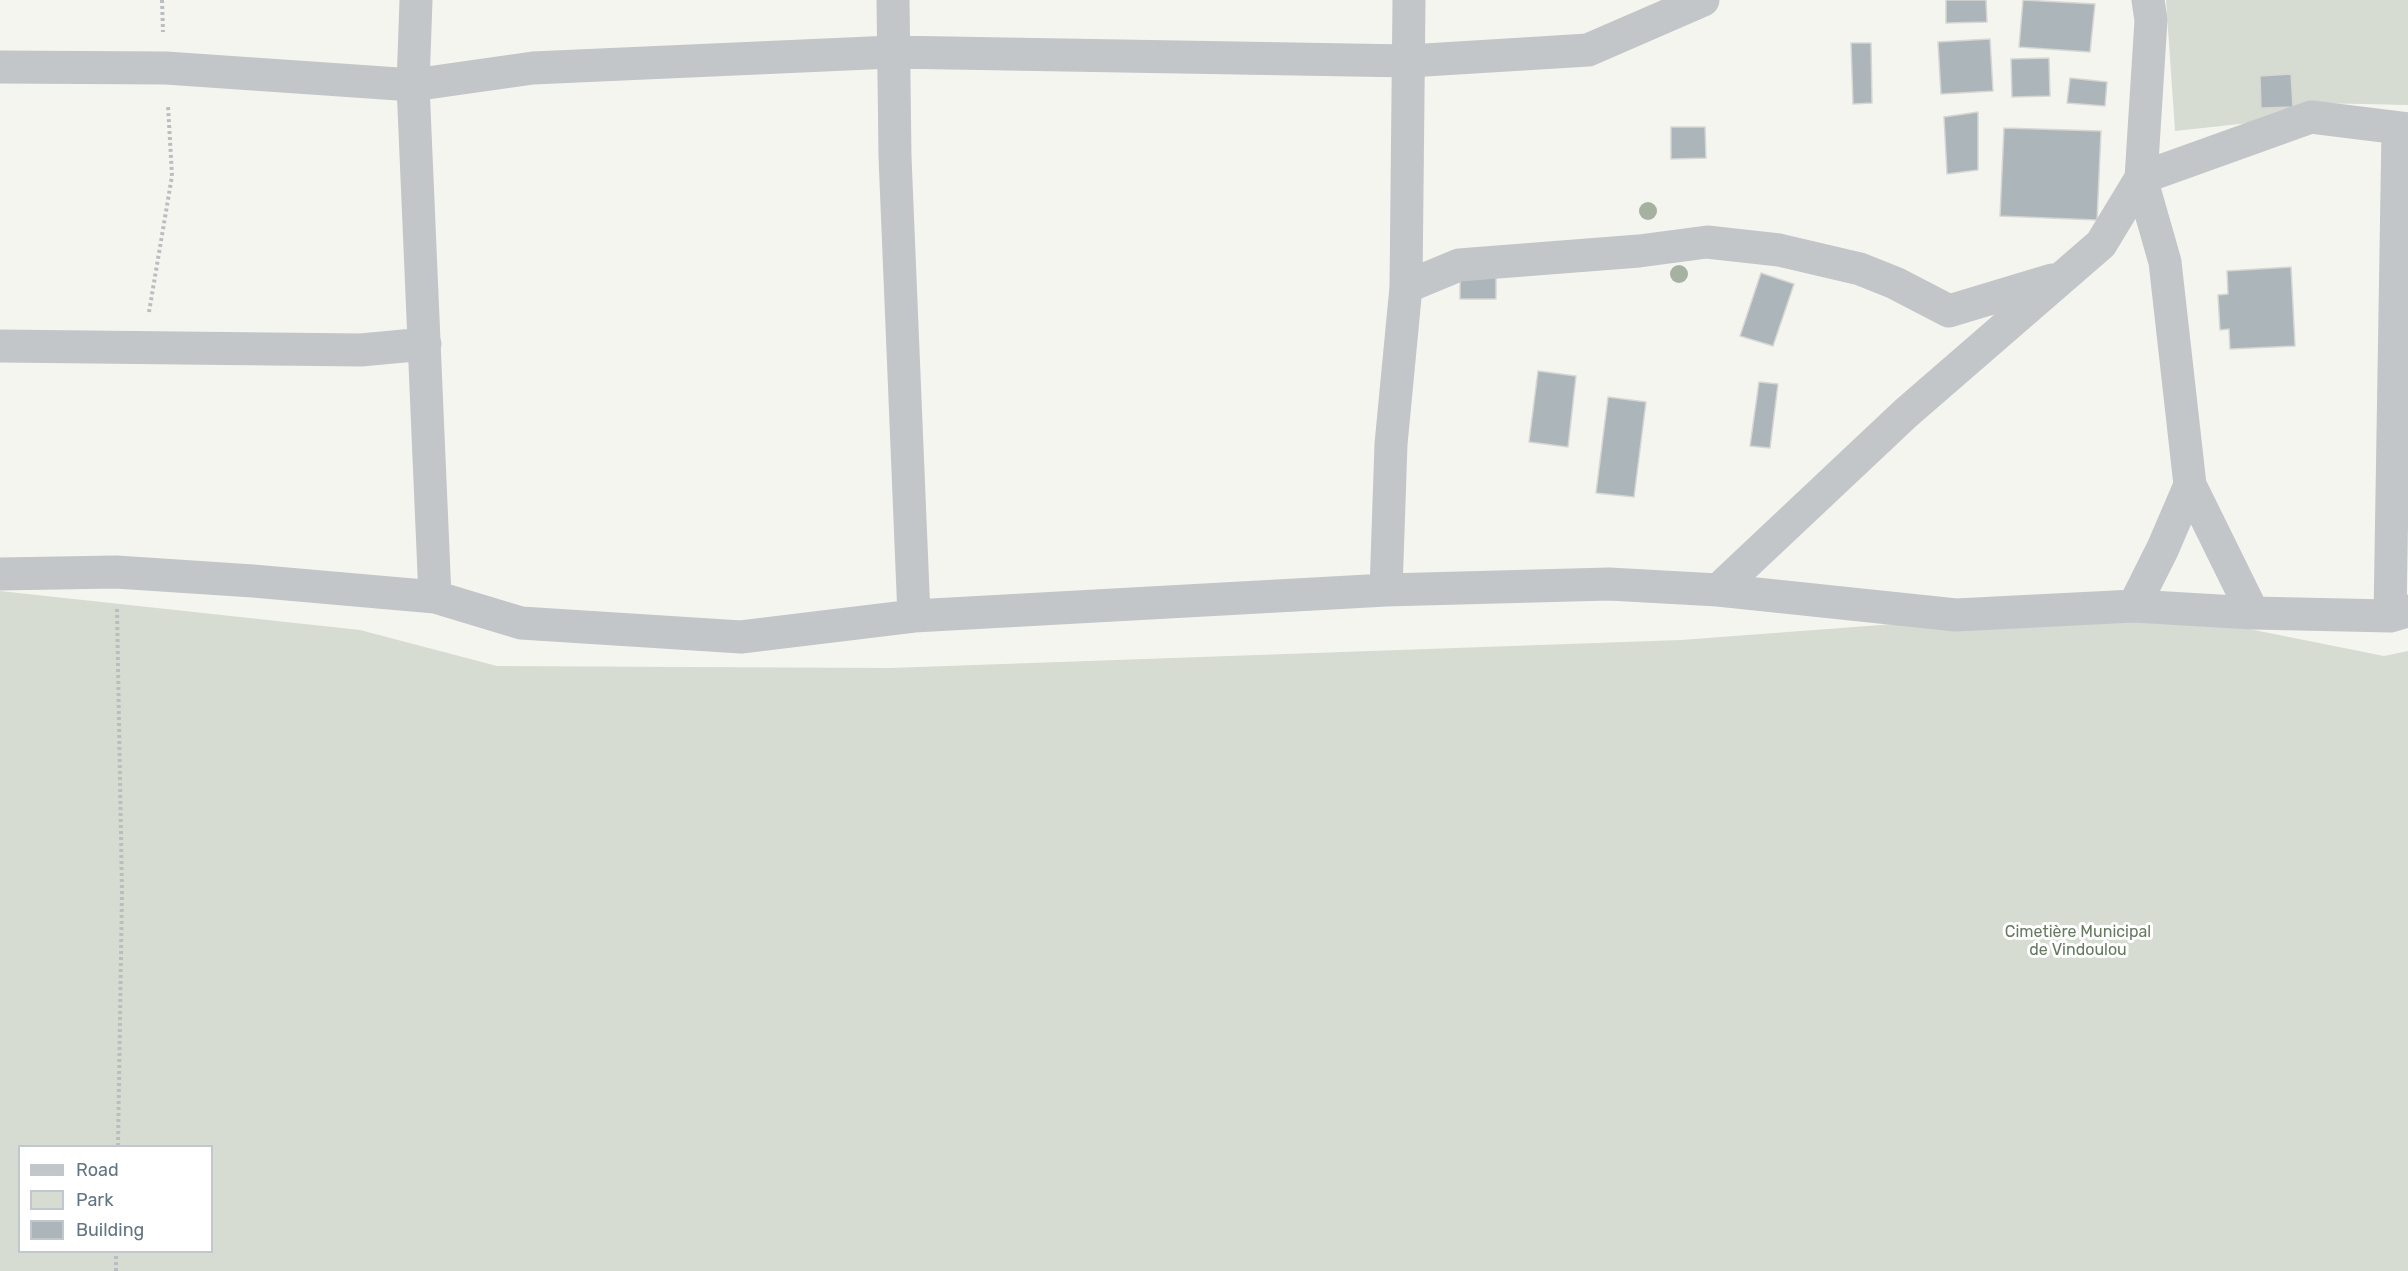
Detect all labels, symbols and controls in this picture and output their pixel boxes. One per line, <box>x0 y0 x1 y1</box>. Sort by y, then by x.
park label: Cimetière Municipal de Vindoulou <box>2005 922 2151 960</box>
legend <box>18 1145 213 1253</box>
text: Road <box>76 1159 119 1181</box>
text: Park <box>76 1189 113 1211</box>
text: Building <box>76 1219 144 1241</box>

